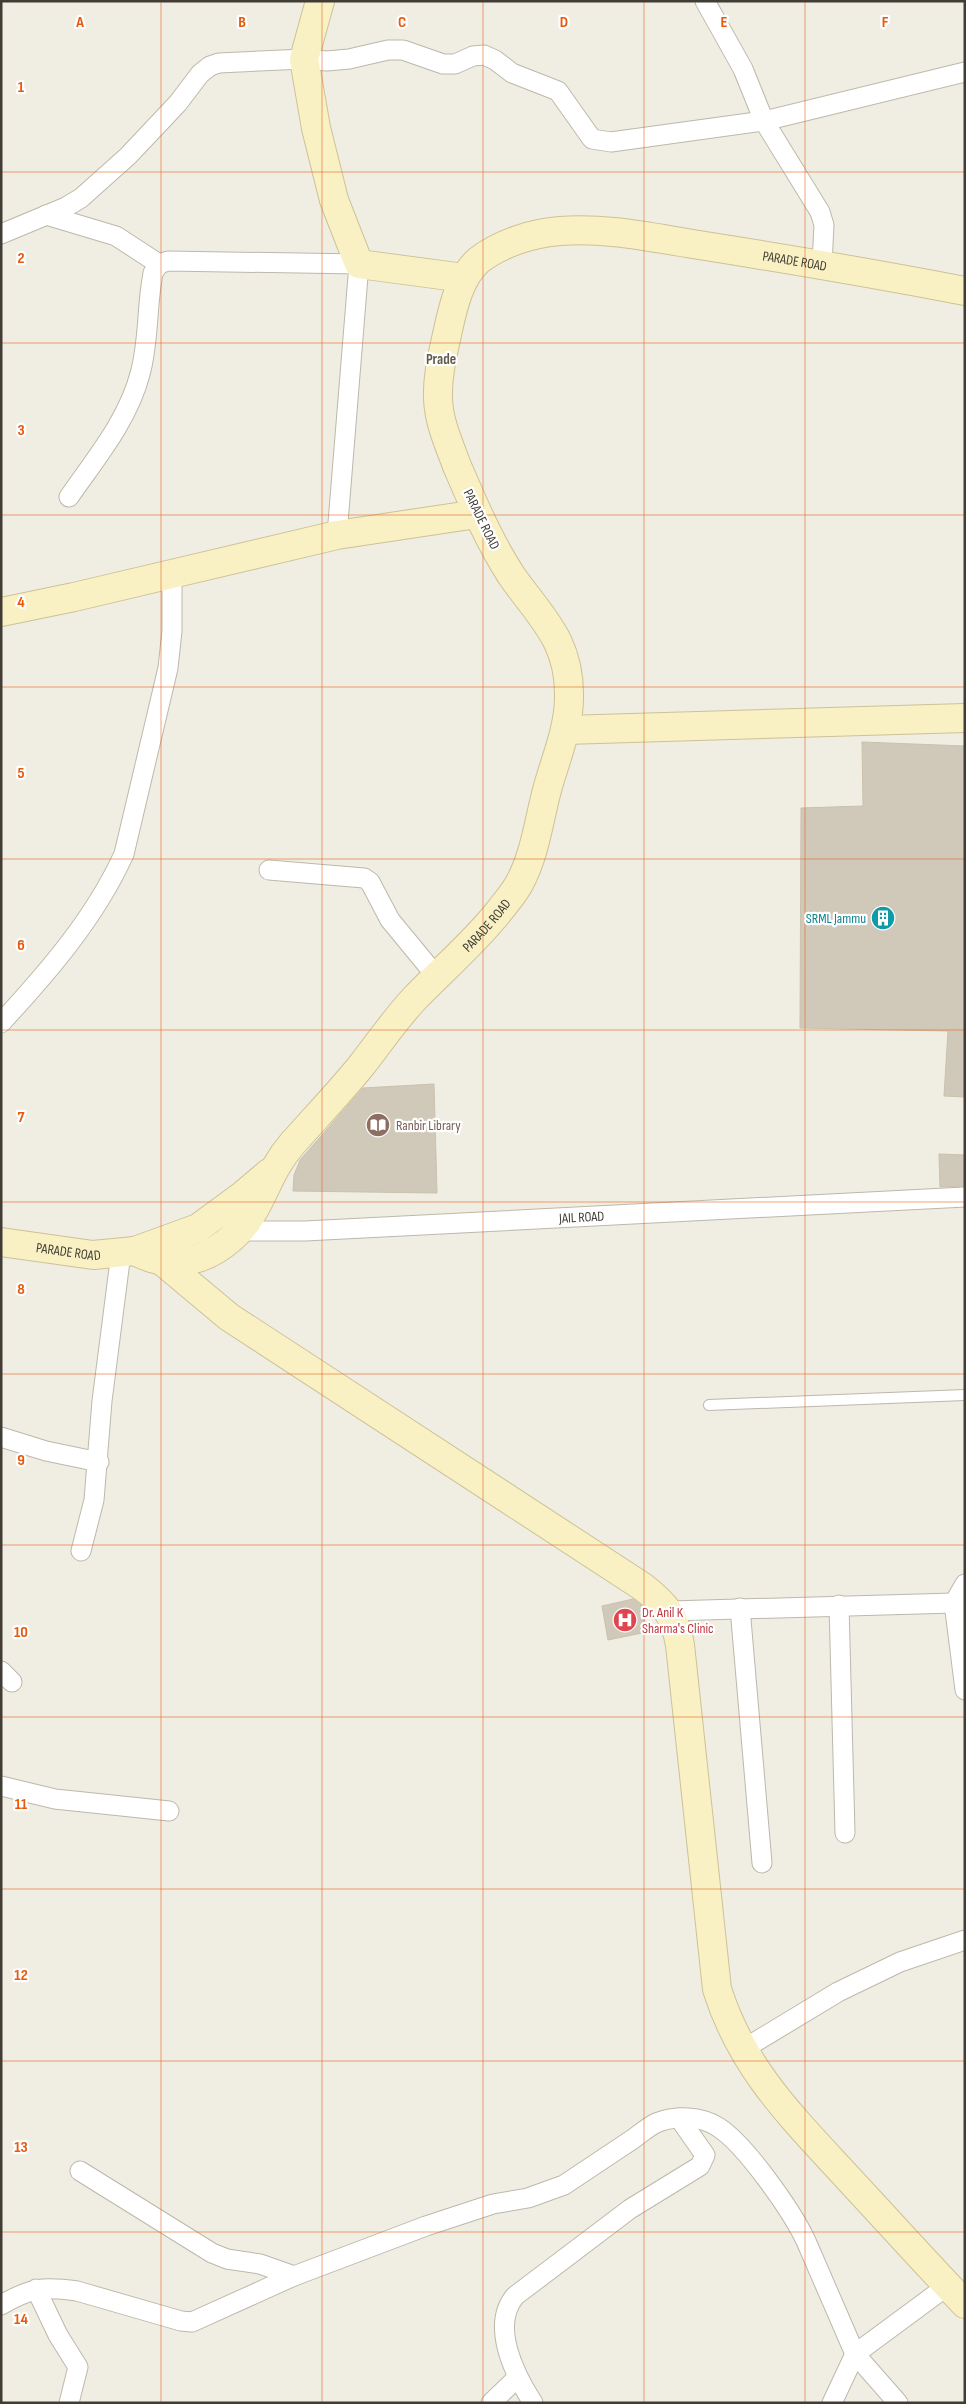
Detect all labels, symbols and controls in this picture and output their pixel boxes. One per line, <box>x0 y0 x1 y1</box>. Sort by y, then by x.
text: A <box>75 13 84 32</box>
text: B <box>238 13 246 32</box>
text: C <box>398 13 406 32</box>
text: D <box>560 13 568 32</box>
text: E <box>721 13 728 32</box>
text: F <box>882 13 889 32</box>
text: 1 <box>18 78 25 97</box>
street label: PARADE ROAD <box>761 247 828 275</box>
text: 2 <box>17 249 25 268</box>
district label: Prade <box>426 350 456 369</box>
text: 3 <box>17 421 25 440</box>
street label: PARADE ROAD <box>460 486 503 552</box>
text: 4 <box>17 593 25 612</box>
text: 5 <box>17 764 25 783</box>
street label: PARADE ROAD <box>459 895 515 956</box>
building icon: SRML Jammu <box>870 905 896 931</box>
place label: SRML Jammu <box>806 910 866 927</box>
text: 6 <box>17 936 25 955</box>
text: 7 <box>18 1108 25 1127</box>
library icon: Ranbir Library <box>365 1112 391 1138</box>
place label: Ranbir Library <box>396 1117 461 1134</box>
street label: JAIL ROAD <box>558 1208 605 1227</box>
street label: PARADE ROAD <box>35 1239 101 1264</box>
text: 8 <box>17 1280 25 1299</box>
text: 9 <box>17 1451 25 1470</box>
place label: Dr. Anil K Sharma's Clinic <box>642 1604 714 1637</box>
hospital icon: Dr. Anil K Sharma's Clinic <box>612 1607 638 1633</box>
text: 10 <box>14 1623 28 1642</box>
text: 11 <box>15 1795 28 1814</box>
text: 12 <box>14 1966 28 1985</box>
text: 13 <box>14 2138 28 2157</box>
text: 14 <box>14 2310 28 2329</box>

